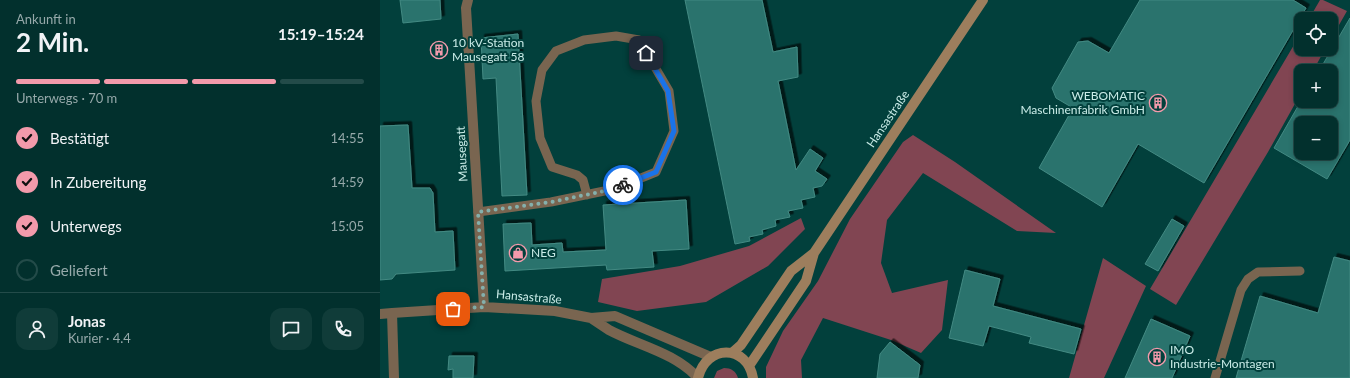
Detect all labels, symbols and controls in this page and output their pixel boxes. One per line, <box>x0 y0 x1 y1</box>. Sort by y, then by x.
text: Ankunft in <box>16 11 76 27</box>
map controls <box>1294 12 1338 160</box>
button: locate <box>1294 12 1338 56</box>
text: 15:19–15:24 <box>278 25 364 43</box>
text: 2 Min. <box>16 26 89 58</box>
place label: 10 kV-Station Mausegatt 58 <box>452 35 525 64</box>
pin <box>629 36 663 70</box>
building icon: 10 kV-Station Mausegatt 58 <box>429 40 449 60</box>
icon: home <box>635 42 657 64</box>
button: + <box>1294 64 1338 108</box>
street label: Hansastraße <box>863 87 912 150</box>
place label: WEBOMATIC Maschinenfabrik GmbH <box>1020 88 1145 117</box>
text: Unterwegs · 70 m <box>16 90 117 106</box>
building icon: WEBOMATIC Maschinenfabrik GmbH <box>1148 93 1168 113</box>
button: − <box>1294 116 1338 160</box>
street label: Mausegatt <box>453 125 470 182</box>
icon: check <box>16 127 38 149</box>
text: Bestätigt <box>50 129 109 147</box>
text: 14:55 <box>331 130 364 146</box>
courier <box>603 165 643 205</box>
icon: check <box>16 171 38 193</box>
text: In Zubereitung <box>50 173 146 191</box>
text: 14:59 <box>331 174 364 190</box>
icon: bike <box>612 174 634 196</box>
icon: check <box>16 215 38 237</box>
text: Unterwegs <box>50 217 122 235</box>
text: 15:05 <box>331 218 364 234</box>
shop icon: NEG <box>508 243 528 263</box>
place label: NEG <box>531 245 556 260</box>
text: Geliefert <box>50 261 108 279</box>
street label: Hansastraße <box>496 286 562 307</box>
pin <box>436 292 470 326</box>
icon: bag <box>442 298 464 320</box>
button: person <box>16 308 58 350</box>
button: chat <box>270 308 312 350</box>
button: phone <box>322 308 364 350</box>
text: Jonas <box>68 312 105 330</box>
text: Kurier · 4.4 <box>68 330 131 346</box>
place label: IMO Industrie-Montagen <box>1170 342 1275 371</box>
building icon: IMO Industrie-Montagen <box>1147 347 1167 367</box>

